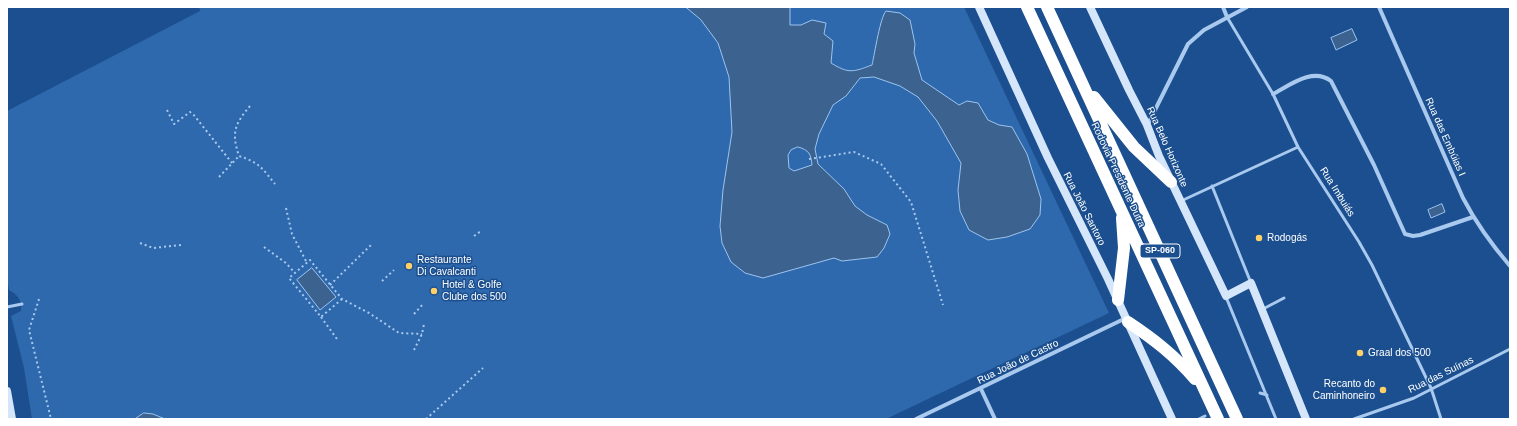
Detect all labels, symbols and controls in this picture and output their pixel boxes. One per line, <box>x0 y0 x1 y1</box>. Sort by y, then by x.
street label: Rua das Embúias I <box>1422 96 1468 178</box>
street label: Rua Belo Horizonte <box>1144 105 1190 189</box>
street label: Rodovia Presidente Dutra <box>1088 121 1148 229</box>
street label: Rua Imbuiás <box>1317 165 1357 219</box>
street label: Rua João Santoro <box>1060 170 1108 248</box>
place label: Rodogás <box>1267 232 1307 244</box>
marker: Rodogás <box>1254 233 1264 243</box>
road number: SP-060 <box>1140 244 1180 258</box>
place label: Restaurante Di Cavalcanti <box>417 254 476 278</box>
marker: Restaurante Di Cavalcanti <box>404 261 414 271</box>
place label: Hotel & Golfe Clube dos 500 <box>442 279 506 302</box>
marker: Hotel & Golfe Clube dos 500 <box>429 286 439 296</box>
street label: Rua João de Castro <box>975 337 1061 387</box>
place label: Graal dos 500 <box>1368 347 1431 359</box>
marker: Graal dos 500 <box>1355 348 1365 358</box>
street label: Rua das Suínas <box>1406 354 1476 396</box>
place label: Recanto do Caminhoneiro <box>1313 378 1375 402</box>
marker: Recanto do Caminhoneiro <box>1378 385 1388 395</box>

